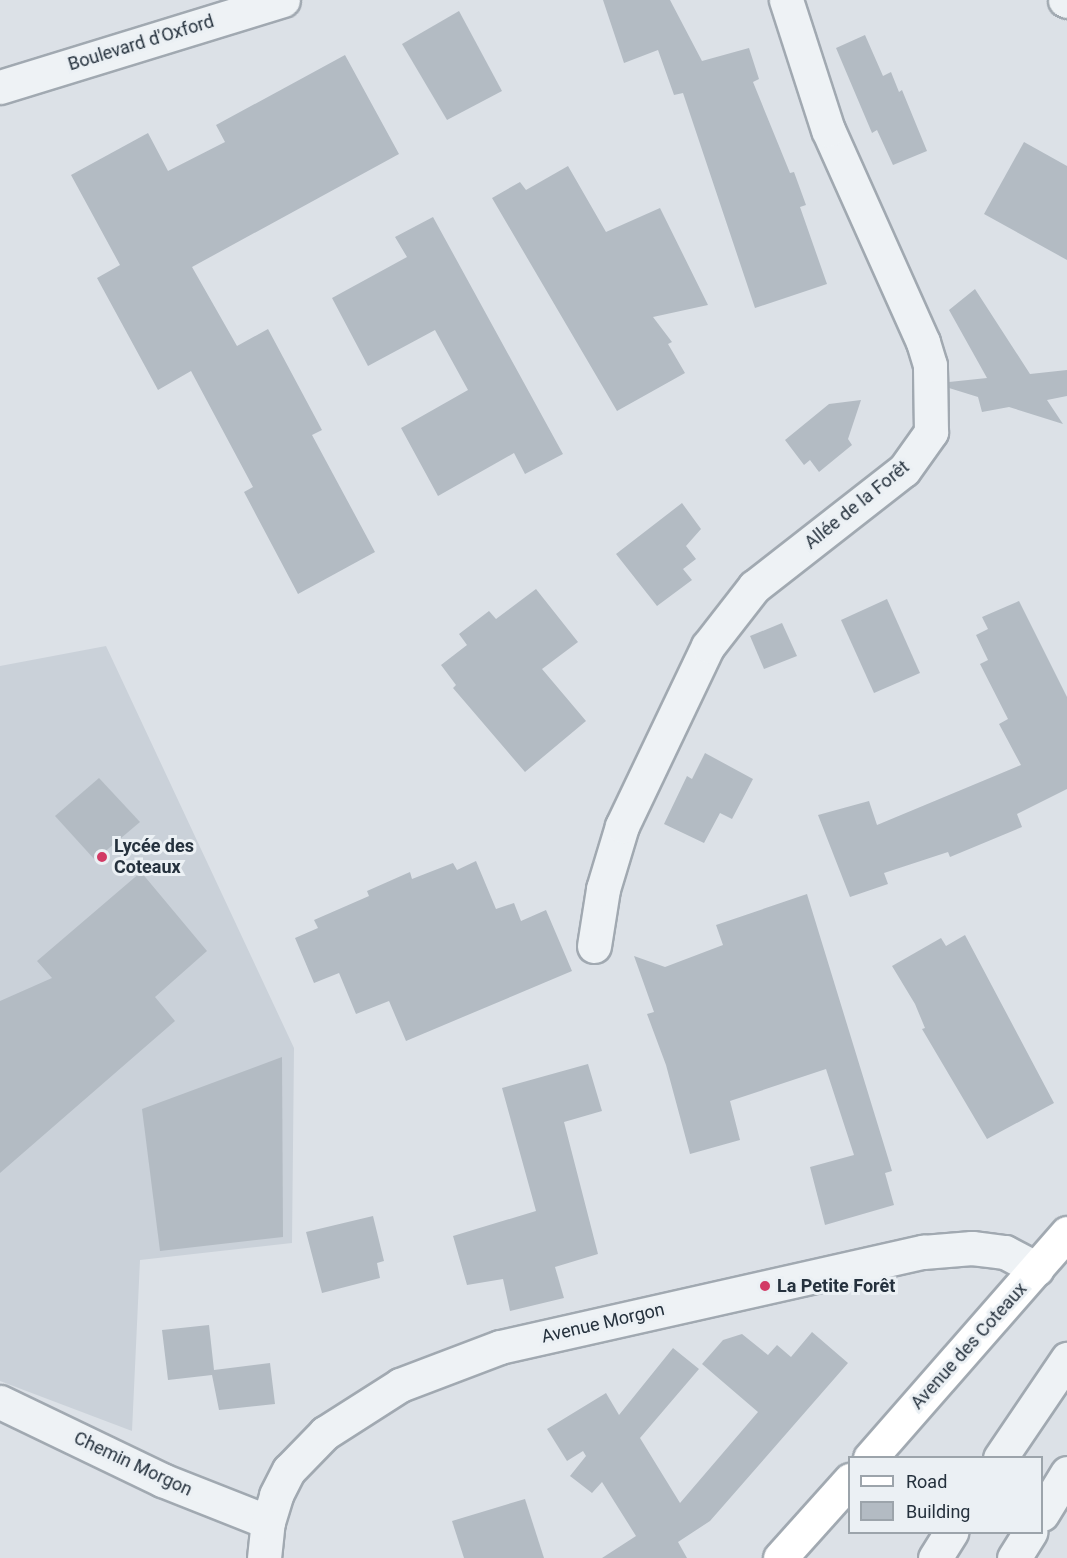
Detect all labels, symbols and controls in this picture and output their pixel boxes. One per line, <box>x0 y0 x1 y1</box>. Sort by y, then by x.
street label: Boulevard d'Oxford <box>65 11 217 75</box>
street label: Allée de la Forêt <box>800 456 914 554</box>
place label: Lycée des Coteaux <box>114 836 194 878</box>
marker: Lycée des Coteaux <box>95 850 109 864</box>
place label: La Petite Forêt <box>777 1275 895 1297</box>
street label: Avenue des Coteaux <box>906 1278 1032 1414</box>
marker: La Petite Forêt <box>758 1279 772 1293</box>
street label: Avenue Morgon <box>539 1298 667 1348</box>
street label: Chemin Morgon <box>70 1427 196 1501</box>
legend <box>848 1456 1043 1534</box>
text: Road <box>906 1471 947 1492</box>
text: Building <box>906 1501 970 1522</box>

